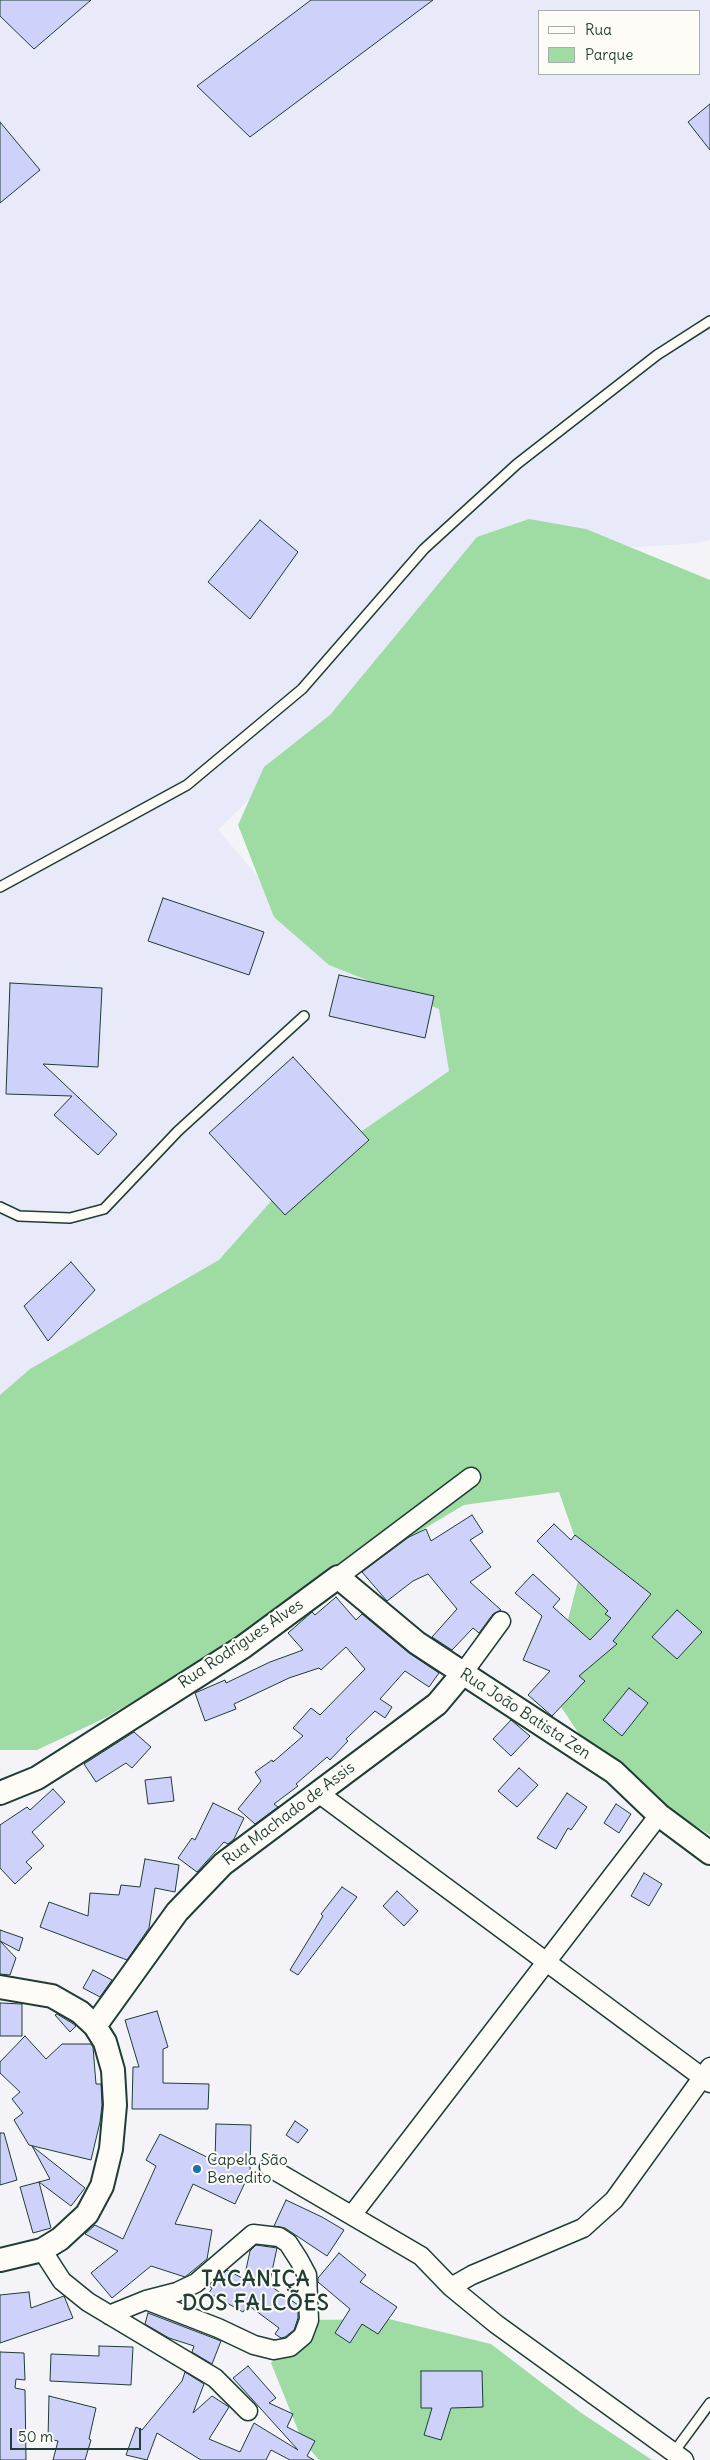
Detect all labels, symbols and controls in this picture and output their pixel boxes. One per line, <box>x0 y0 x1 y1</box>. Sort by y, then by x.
legend <box>538 10 700 75</box>
text: Rua <box>585 20 612 39</box>
text: Parque <box>585 45 633 64</box>
street label: Rua Rodrigues Alves <box>175 1595 307 1693</box>
street label: Rua João Batista Zen <box>456 1665 594 1763</box>
street label: Rua Machado de Assis <box>219 1758 359 1870</box>
place label: Capela São Benedito <box>207 2150 288 2188</box>
marker: Capela São Benedito <box>191 2163 203 2175</box>
district label: TACANIÇA DOS FALCÕES <box>181 2267 331 2317</box>
scale bar <box>12 2418 144 2450</box>
text: 50 m <box>18 2427 53 2446</box>

